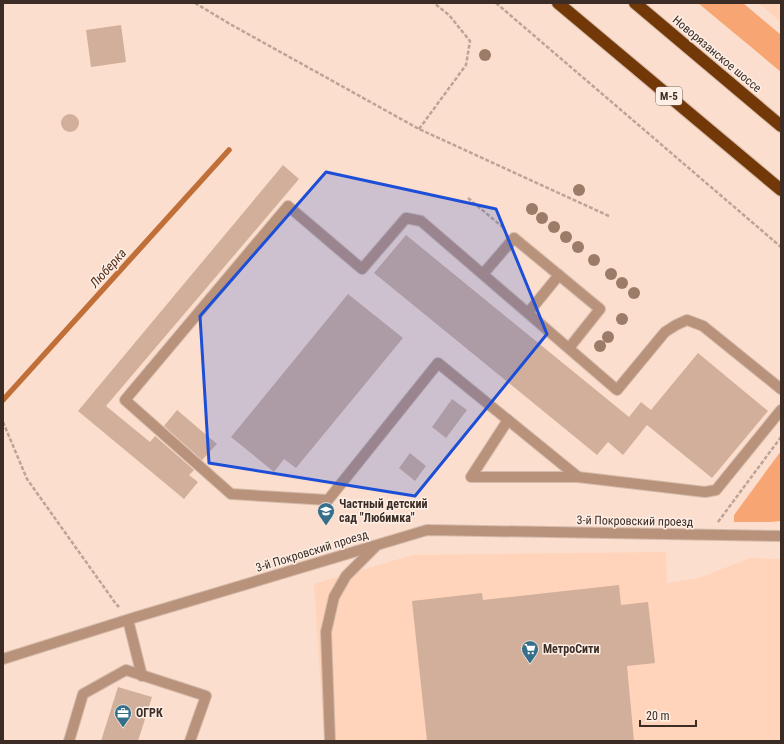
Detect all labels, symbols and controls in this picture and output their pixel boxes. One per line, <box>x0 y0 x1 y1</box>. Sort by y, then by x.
street label: Новорязанское шоссе <box>670 13 764 95</box>
road number: М-5 <box>656 87 682 105</box>
water label: Люберка <box>86 246 129 291</box>
place label: Частный детский сад "Любимка" <box>339 497 428 525</box>
school or university icon: Частный детский сад "Любимка" <box>316 501 336 526</box>
street label: 3-й Покровский проезд <box>577 513 694 529</box>
street label: 3-й Покровский проезд <box>254 527 370 575</box>
supermarket icon: МетроСити <box>520 639 540 664</box>
place label: МетроСити <box>543 642 599 656</box>
scale bar <box>640 702 696 728</box>
office icon: ОГРК <box>113 703 133 728</box>
place label: ОГРК <box>136 706 163 720</box>
text: 20 m <box>646 709 670 723</box>

